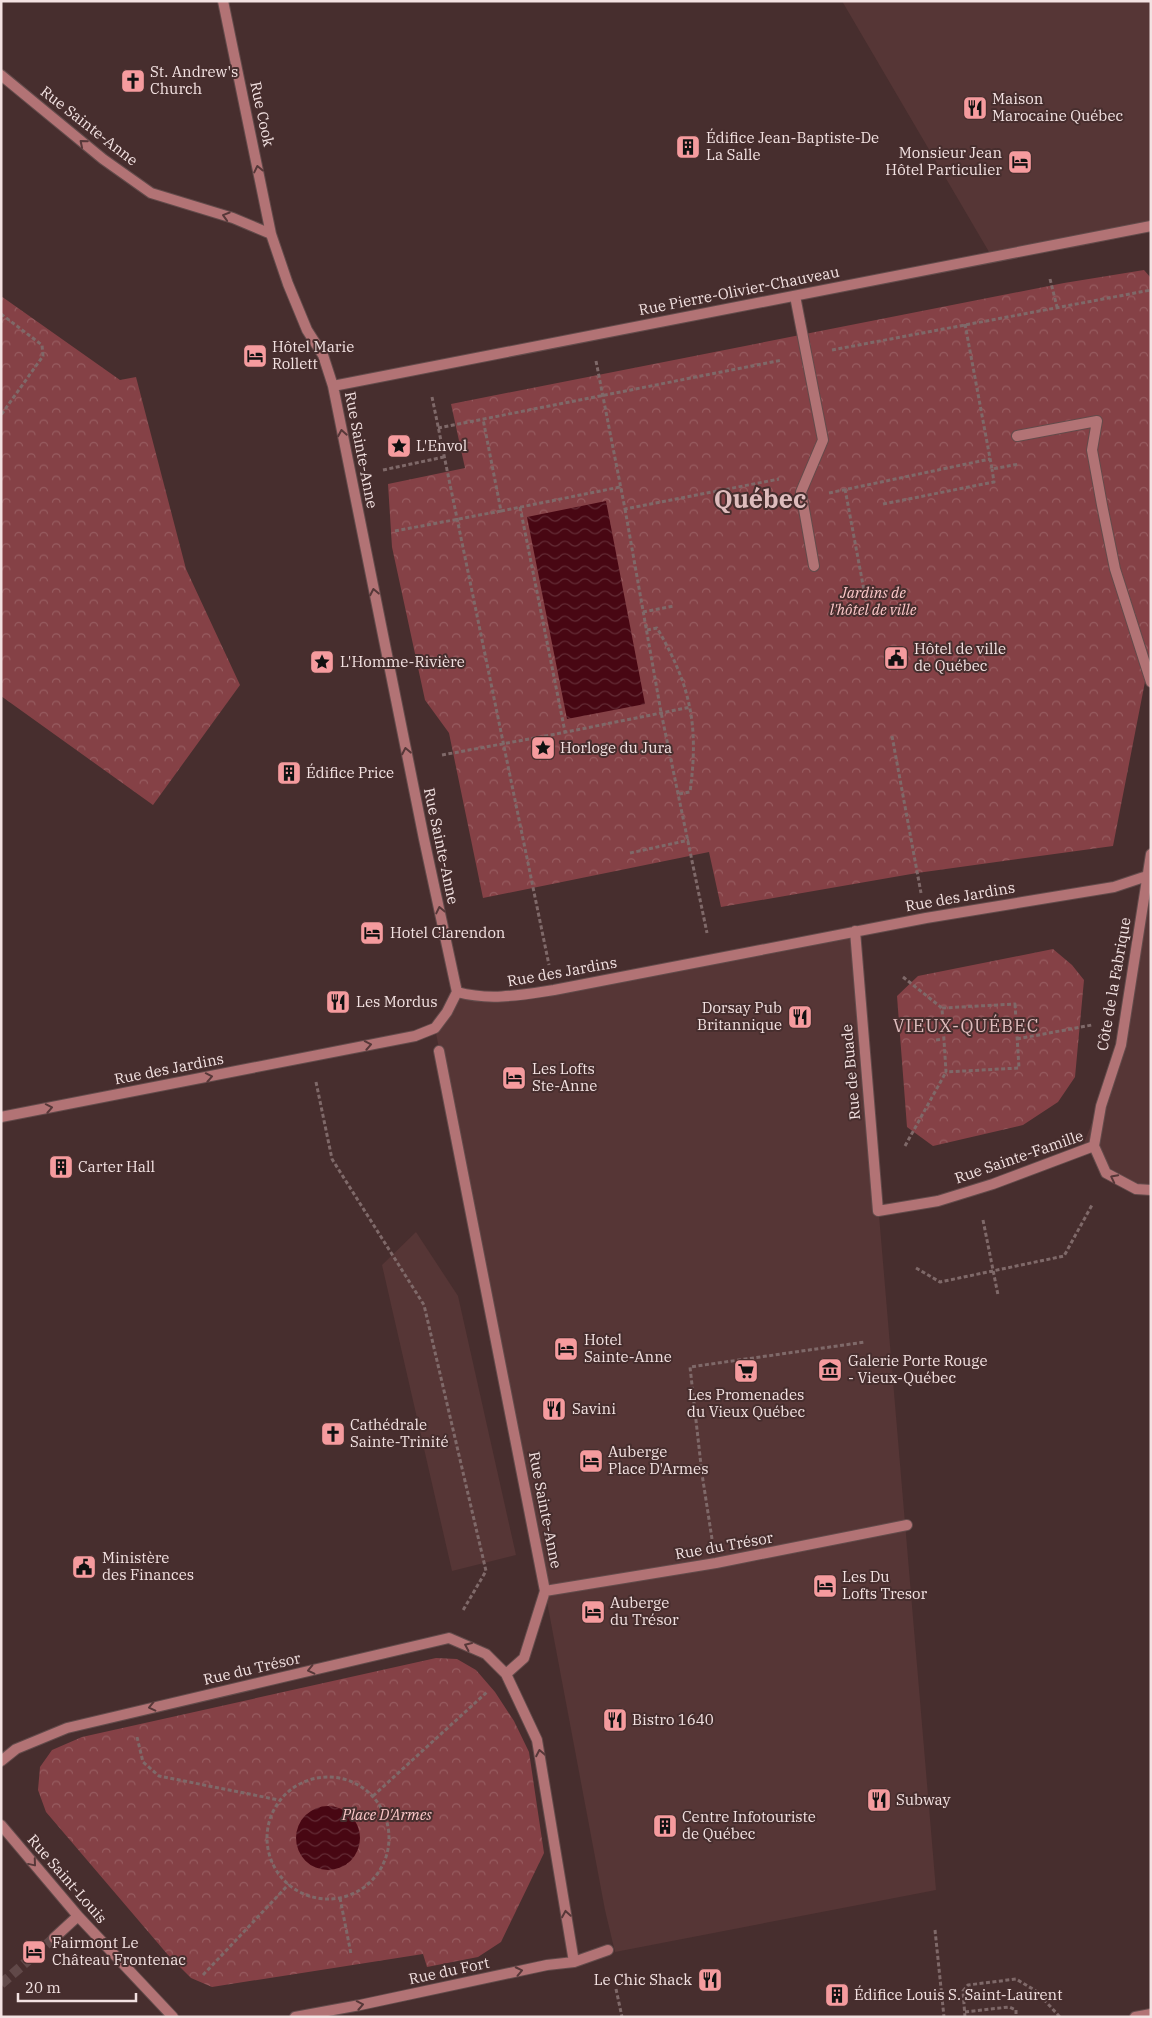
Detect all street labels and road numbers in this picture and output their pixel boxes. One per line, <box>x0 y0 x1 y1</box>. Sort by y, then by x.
street label: Rue Cook <box>246 80 279 148</box>
street label: Rue Sainte-Anne <box>37 82 142 170</box>
street label: Rue Pierre-Olivier-Chauveau <box>637 262 841 319</box>
street label: Rue Sainte-Anne <box>341 390 382 510</box>
street label: Rue Sainte-Anne <box>420 786 463 906</box>
street label: Rue des Jardins <box>904 878 1016 916</box>
street label: Côte de la Fabrique <box>1092 916 1135 1052</box>
street label: Rue des Jardins <box>506 953 618 991</box>
street label: Rue de Buade <box>837 1023 864 1121</box>
street label: Rue des Jardins <box>113 1049 225 1088</box>
street label: Rue Sainte-Famille <box>952 1126 1086 1187</box>
street label: Rue Sainte-Anne <box>525 1450 566 1570</box>
street label: Rue du Trésor <box>673 1527 775 1563</box>
street label: Rue du Trésor <box>201 1648 303 1689</box>
street label: Rue Saint-Louis <box>24 1830 111 1927</box>
street label: Rue du Fort <box>407 1953 491 1988</box>

